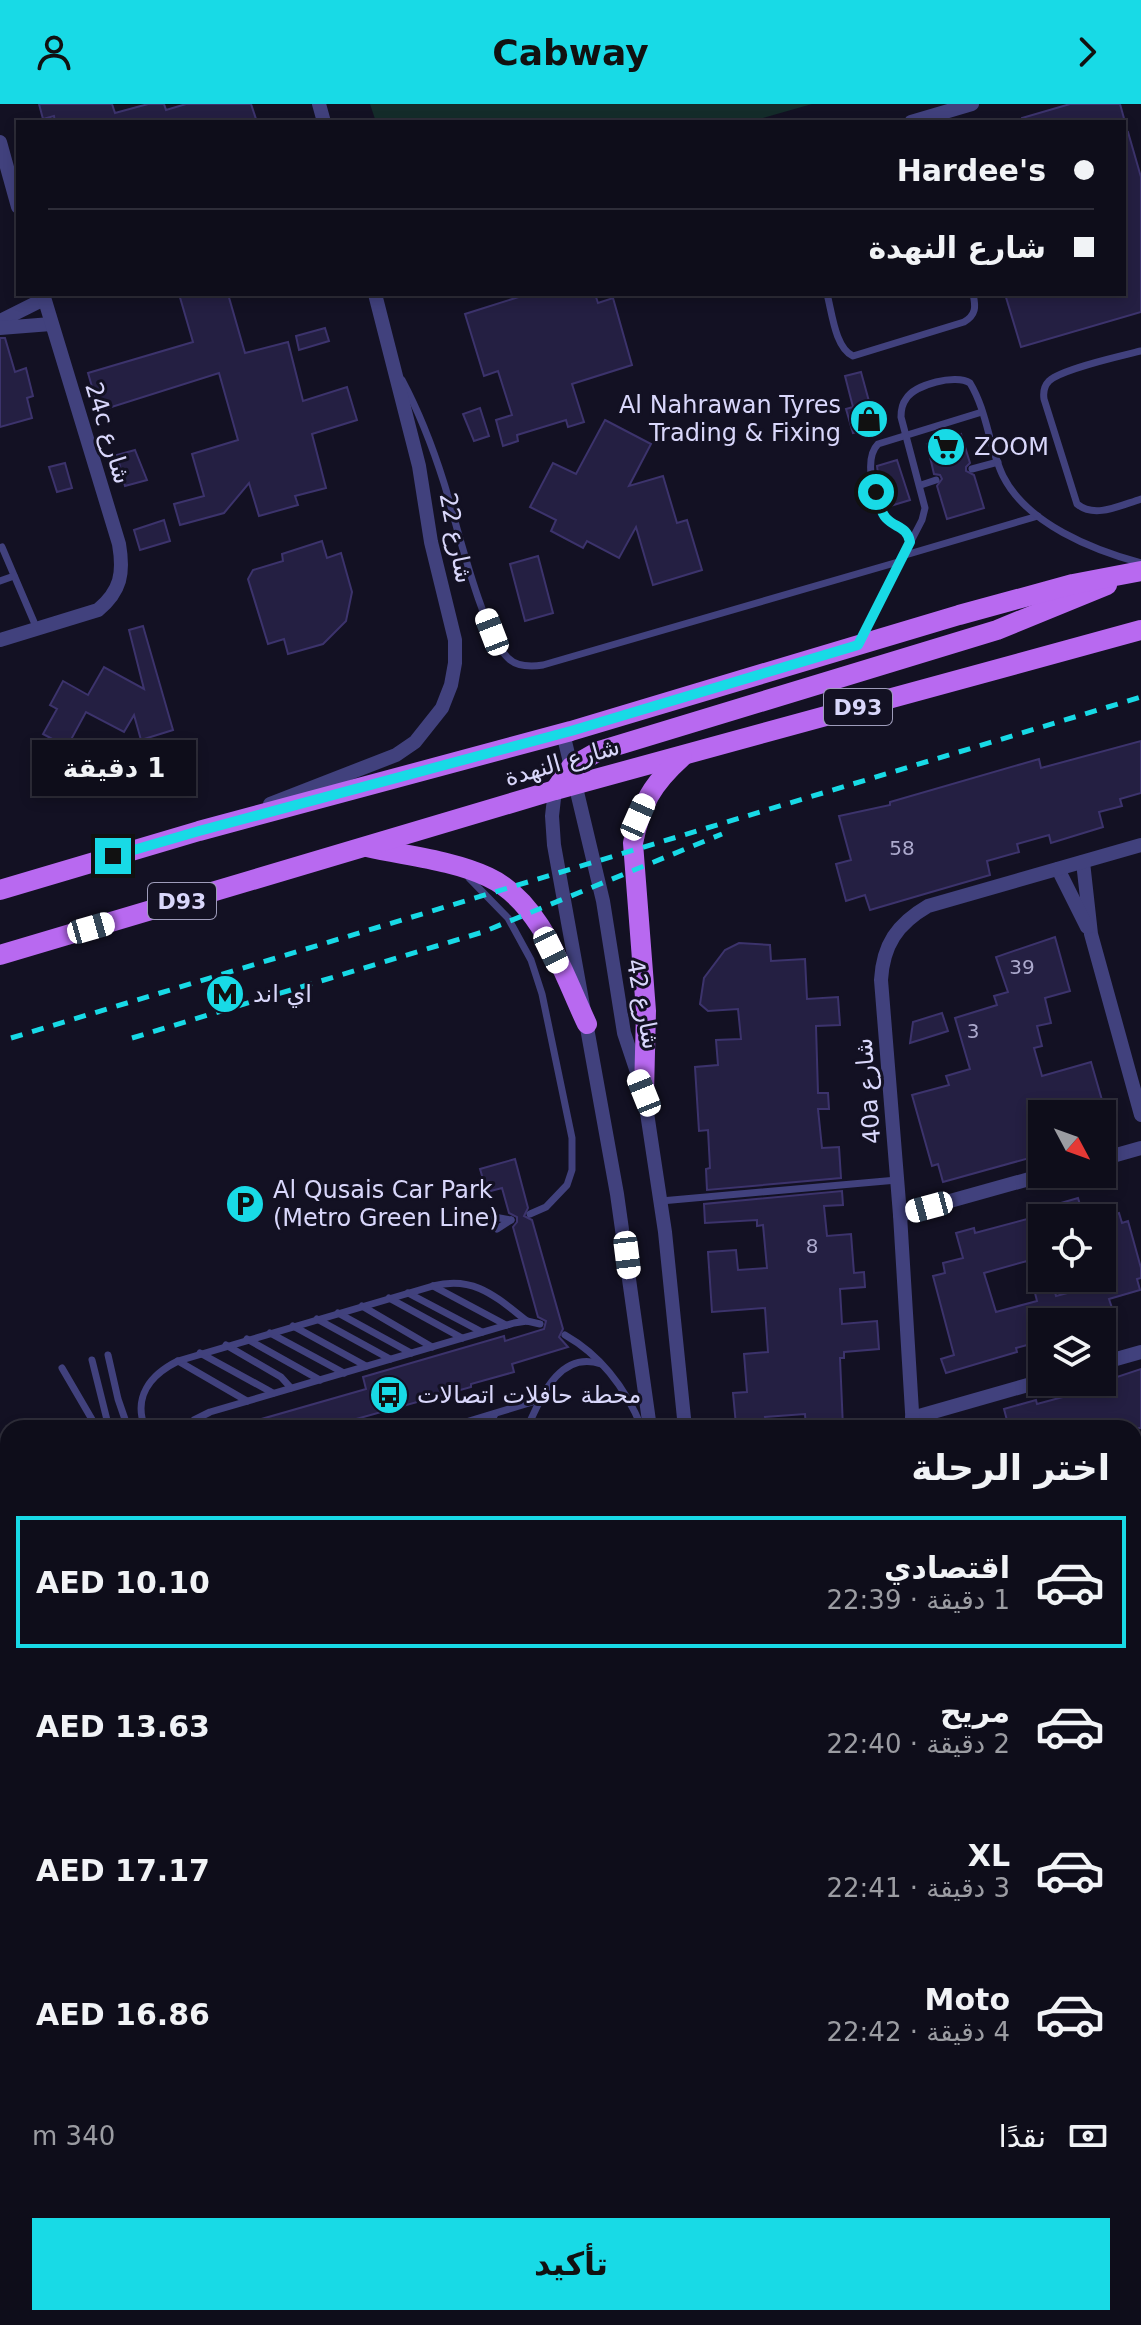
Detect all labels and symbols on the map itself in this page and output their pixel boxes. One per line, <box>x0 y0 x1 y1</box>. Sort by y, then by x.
street label: 24c شارع <box>79 379 137 487</box>
place label: Al Nahrawan Tyres Trading & Fixing <box>619 391 841 447</box>
shop icon: Al Nahrawan Tyres Trading & Fixing <box>848 398 890 440</box>
supermarket icon: ZOOM <box>925 426 967 468</box>
place label: ZOOM <box>974 433 1049 461</box>
route start <box>858 474 894 510</box>
street label: شارع 22 <box>434 490 478 586</box>
car <box>472 605 512 659</box>
road number: D93 <box>824 689 892 725</box>
street label: شارع النهدة <box>501 732 623 792</box>
callout: 1 دقيقة <box>31 740 195 796</box>
car <box>617 790 659 844</box>
house number: 58 <box>889 836 915 860</box>
route end <box>95 838 131 874</box>
road number: D93 <box>148 883 216 919</box>
car <box>65 910 117 946</box>
car <box>530 923 572 977</box>
house number: 39 <box>1009 955 1035 979</box>
street label: شارع 42 <box>621 956 665 1052</box>
metro station icon: اي اند <box>204 973 246 1015</box>
place label: اي اند <box>253 980 312 1008</box>
house number: 3 <box>967 1019 979 1043</box>
street label: 40a شارع <box>849 1037 887 1145</box>
car <box>624 1066 664 1120</box>
north arrow <box>1028 1100 1116 1188</box>
place label: Al Qusais Car Park (Metro Green Line) <box>273 1176 499 1232</box>
parking icon: Al Qusais Car Park (Metro Green Line) <box>224 1183 266 1225</box>
car <box>903 1189 955 1225</box>
car <box>612 1230 642 1280</box>
house number: 8 <box>806 1234 818 1258</box>
bus stop icon: محطة حافلات اتصالات <box>368 1374 410 1416</box>
place label: محطة حافلات اتصالات <box>417 1381 641 1409</box>

